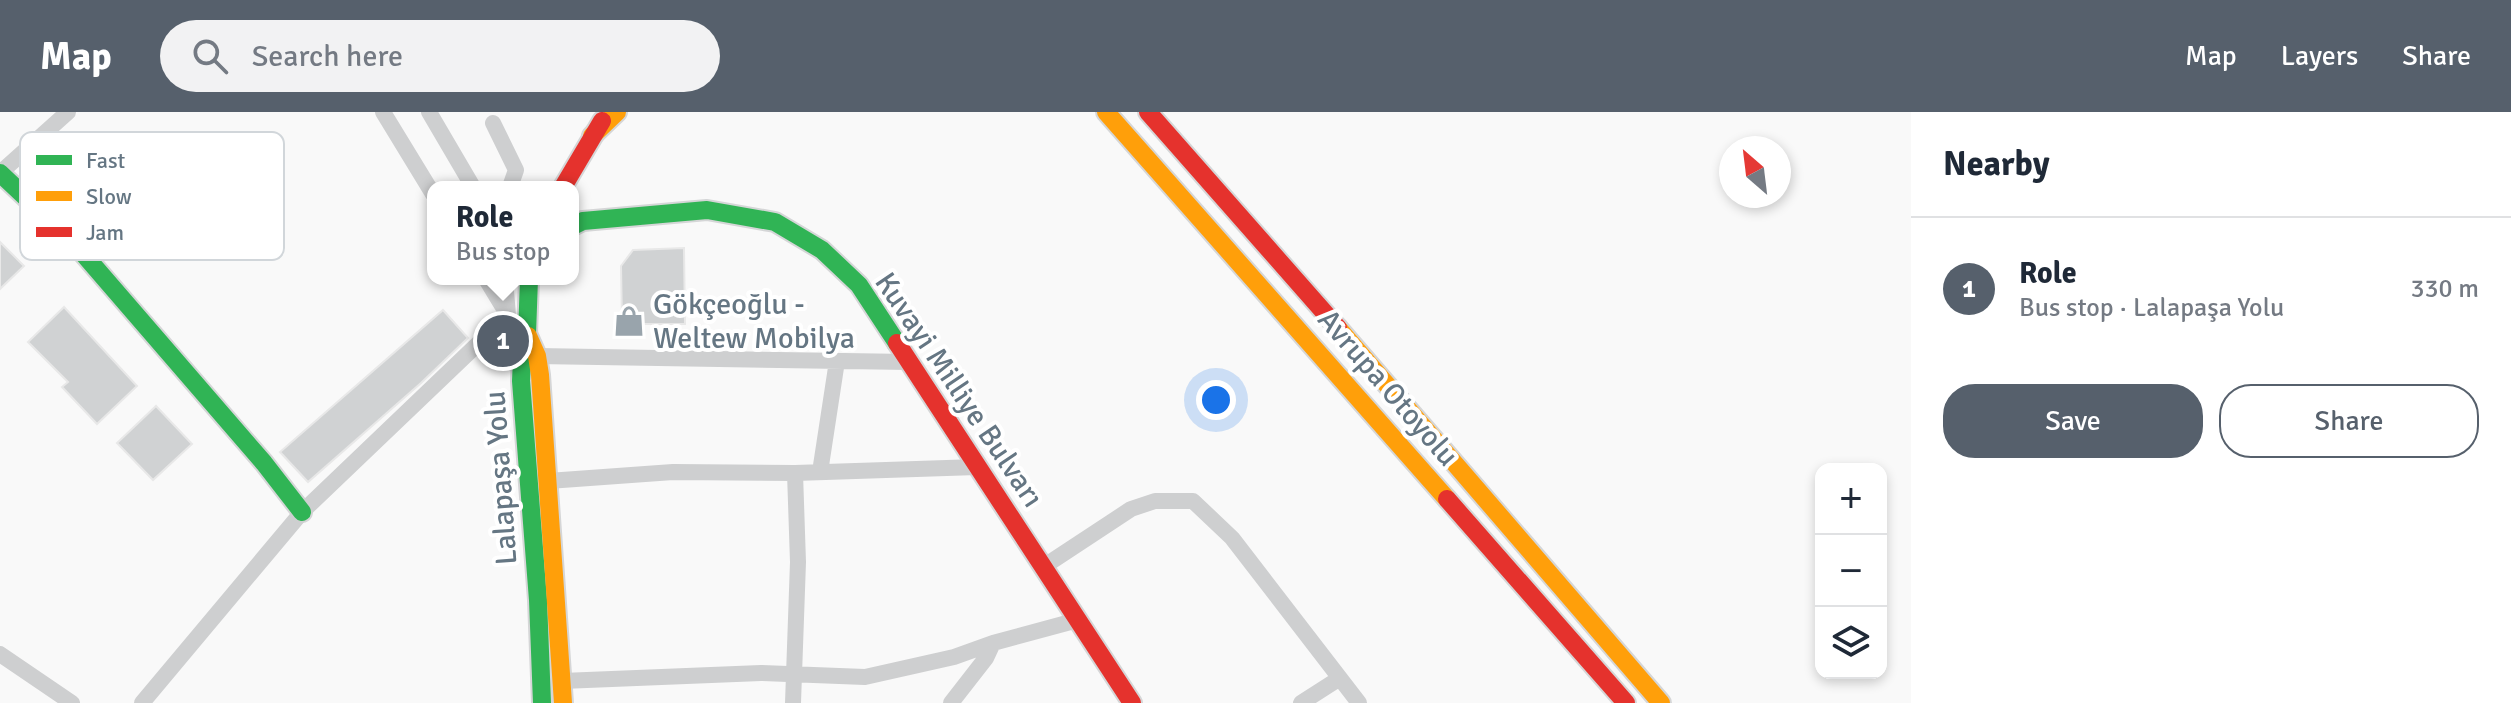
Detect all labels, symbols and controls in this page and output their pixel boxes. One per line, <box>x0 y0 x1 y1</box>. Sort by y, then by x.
search box <box>160 20 720 92</box>
text: Map <box>40 33 112 80</box>
icon: search <box>188 34 232 78</box>
text: Search here <box>252 38 403 75</box>
text: Map <box>2185 39 2237 73</box>
text: Layers <box>2281 39 2358 73</box>
text: Share <box>2402 39 2471 73</box>
legend <box>20 132 284 260</box>
north arrow <box>1719 136 1791 208</box>
text: Nearby <box>1943 143 2050 185</box>
text: Fast <box>86 147 126 174</box>
popup <box>427 181 579 285</box>
text: Slow <box>86 183 132 210</box>
text: Role <box>456 199 513 236</box>
text: Jam <box>86 219 124 246</box>
text: Bus stop <box>456 236 550 268</box>
text: Role <box>2019 255 2077 292</box>
street label: Kuvayi Milliye Bulvarı <box>867 265 1051 515</box>
text: 1 <box>1962 273 1976 305</box>
text: 330 m <box>2410 273 2479 305</box>
place label: Gökçeoğlu - Weltew Mobilya <box>653 286 855 357</box>
text: Bus stop · Lalapaşa Yolu <box>2019 292 2284 324</box>
street label: Avrupa Otoyolu <box>1310 302 1466 474</box>
shop icon: Gökçeoğlu - Weltew Mobilya <box>612 304 646 338</box>
pin: 1 <box>477 311 529 371</box>
your location <box>1196 380 1236 420</box>
button: Save <box>1943 384 2203 458</box>
button: Share <box>2219 384 2479 458</box>
street label: Lalapaşa Yolu <box>476 390 526 566</box>
map controls <box>1815 463 1887 679</box>
button: + <box>1815 463 1887 535</box>
button: − <box>1815 535 1887 607</box>
button: layers <box>1815 607 1887 679</box>

